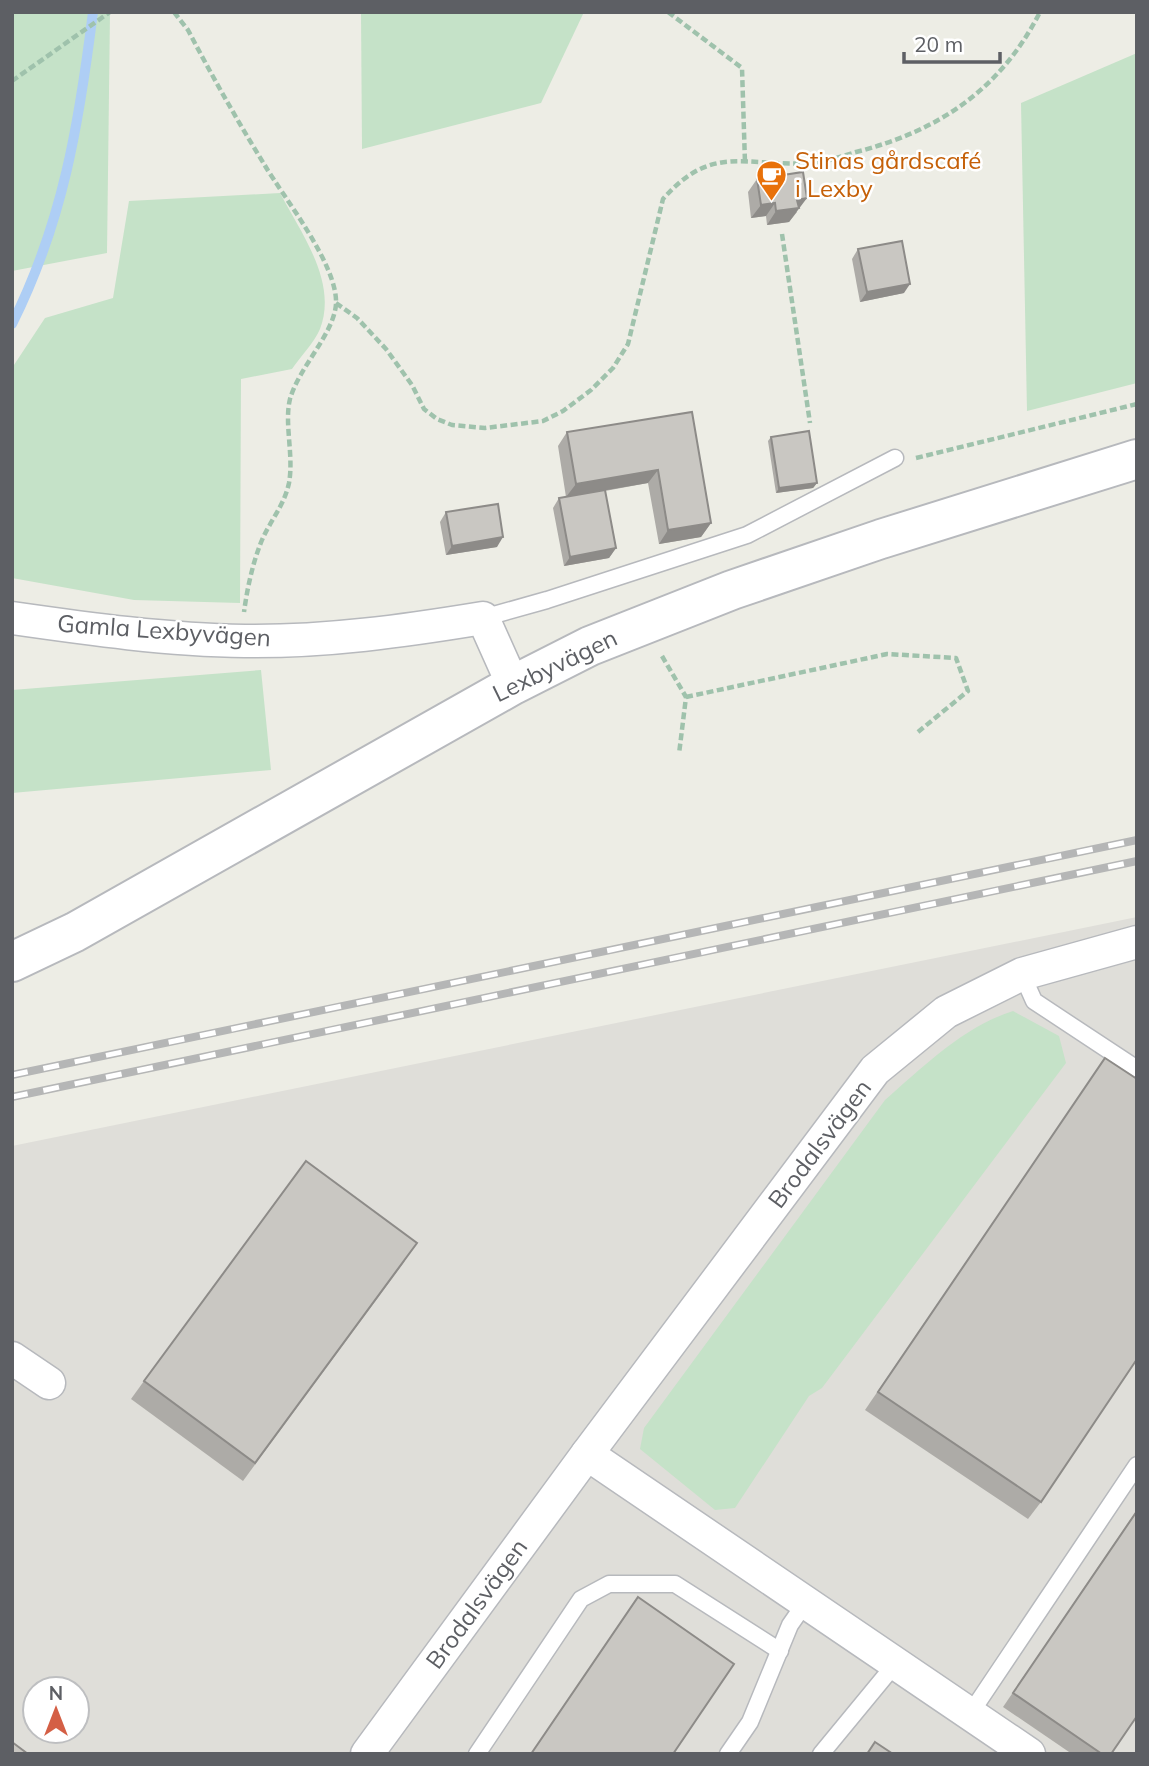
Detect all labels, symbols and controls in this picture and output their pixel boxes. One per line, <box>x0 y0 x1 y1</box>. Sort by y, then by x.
scale bar <box>904 21 1000 65</box>
text: 20 m <box>914 31 963 57</box>
place label: Stinas gårdscafé i Lexby <box>795 145 981 203</box>
cafe icon: Stinas gårdscafé i Lexby <box>755 158 789 202</box>
street label: Gamla Lexbyvägen <box>56 608 272 652</box>
street label: Lexbyvägen <box>487 622 622 708</box>
street label: Brodalsvägen <box>761 1073 877 1214</box>
street label: Brodalsvägen <box>419 1533 533 1674</box>
north arrow <box>21 1675 91 1745</box>
text: N <box>49 1681 63 1705</box>

